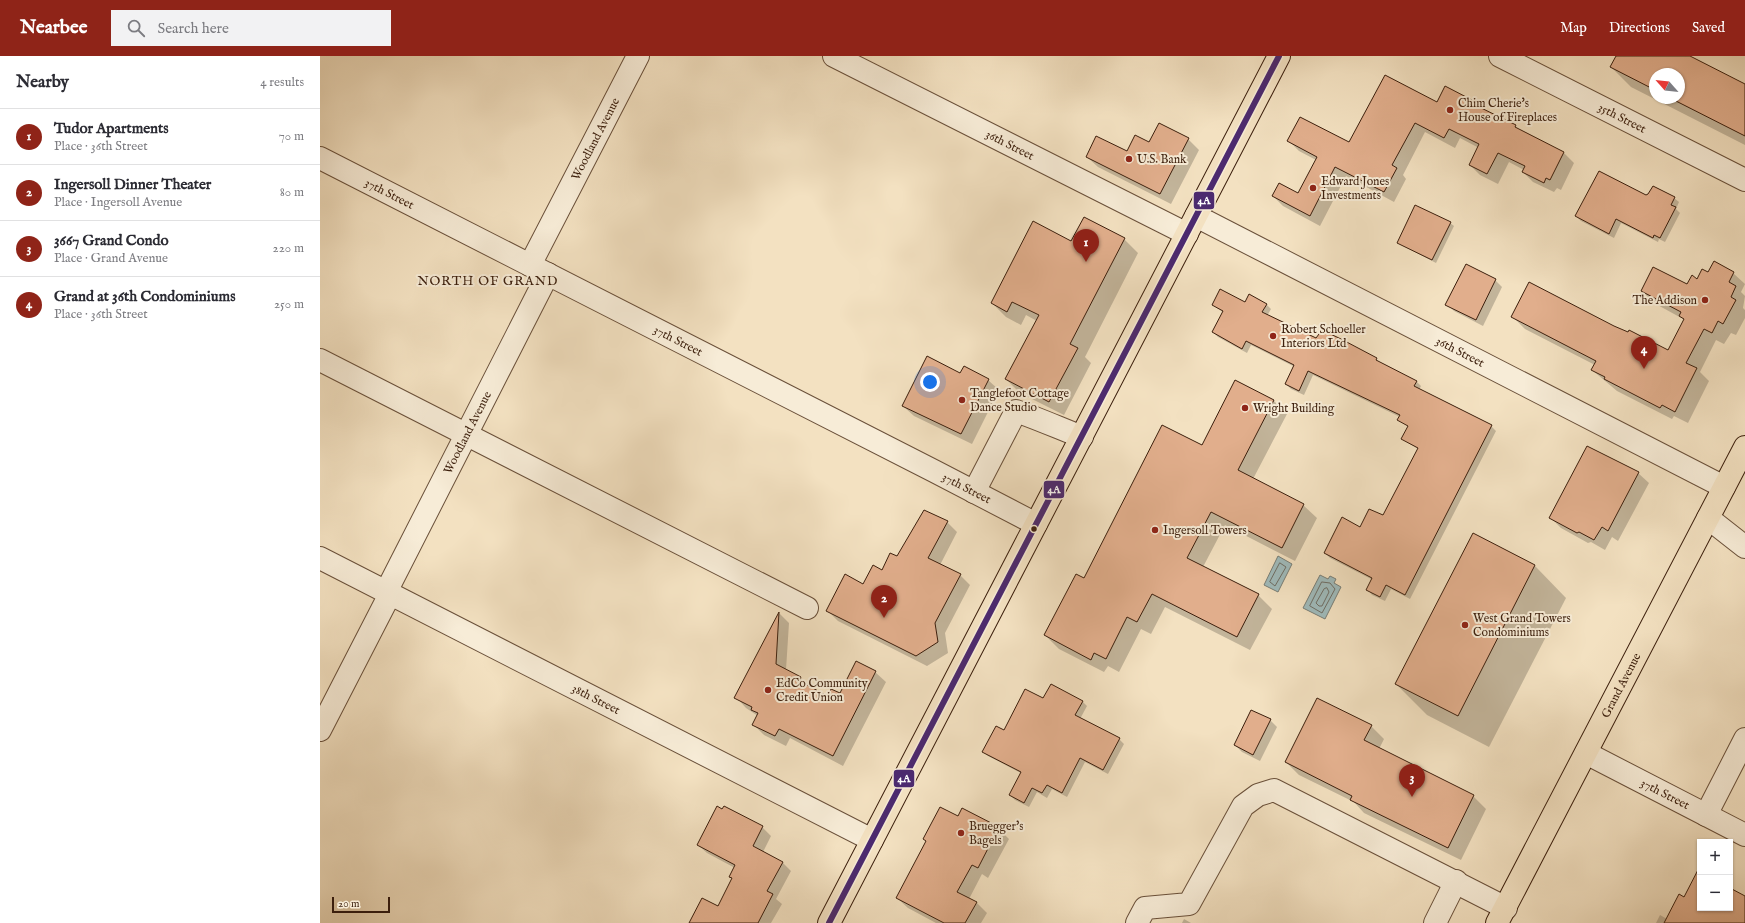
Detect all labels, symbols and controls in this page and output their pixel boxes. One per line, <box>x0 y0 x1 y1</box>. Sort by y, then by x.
search box <box>111 10 391 46</box>
text: Nearbee <box>20 16 87 40</box>
icon: search <box>125 17 147 39</box>
text: Search here <box>157 19 229 38</box>
text: Map <box>1560 19 1587 37</box>
text: Directions <box>1609 19 1670 37</box>
text: Saved <box>1692 19 1725 37</box>
north arrow <box>1649 68 1685 104</box>
text: Nearby <box>16 72 69 93</box>
text: 4 results <box>260 74 304 91</box>
street label: Woodland Avenue <box>568 95 623 183</box>
place label: Chim Cherie's House of Fireplaces <box>1458 96 1557 126</box>
street label: 35th Street <box>1596 100 1649 137</box>
marker: Chim Cherie's House of Fireplaces <box>1445 105 1455 115</box>
text: Tudor Apartments <box>54 119 168 138</box>
street label: 36th Street <box>983 127 1037 164</box>
text: 1 <box>27 128 31 145</box>
text: 70 m <box>279 128 304 145</box>
text: Place · 36th Street <box>54 138 148 155</box>
place label: U.S. Bank <box>1137 152 1187 167</box>
marker: U.S. Bank <box>1124 154 1134 164</box>
place label: Edward Jones Investments <box>1321 174 1389 203</box>
text: Ingersoll Dinner Theater <box>54 175 211 194</box>
street label: 37th Street <box>362 175 416 213</box>
marker: Edward Jones Investments <box>1308 183 1318 193</box>
text: 2 <box>26 184 32 201</box>
text: 80 m <box>280 184 304 201</box>
line badge: 4A <box>1193 191 1215 210</box>
text: Place · Ingersoll Avenue <box>54 194 182 211</box>
text: 4A <box>1197 194 1211 208</box>
pin: 1 <box>1073 229 1099 262</box>
text: 3667 Grand Condo <box>54 231 169 250</box>
text: 3 <box>27 240 31 257</box>
text: 220 m <box>273 240 304 257</box>
text: Place · Grand Avenue <box>54 250 168 267</box>
district label: NORTH OF GRAND <box>417 273 559 290</box>
text: Grand at 36th Condominiums <box>54 287 235 306</box>
place label: The Addison <box>1633 293 1698 308</box>
marker: The Addison <box>1700 295 1710 305</box>
text: 4 <box>26 296 32 313</box>
text: 250 m <box>274 296 304 313</box>
text: Place · 36th Street <box>54 306 148 323</box>
street label: 37th Street <box>651 322 705 360</box>
place label: Robert Schoeller Interiors Ltd <box>1281 322 1366 351</box>
marker: Robert Schoeller Interiors Ltd <box>1268 331 1278 341</box>
street label: 36th Street <box>1433 333 1487 371</box>
pin: 4 <box>1631 336 1657 369</box>
your location <box>920 372 940 392</box>
place label: Tanglefoot Cottage Dance Studio <box>970 386 1070 415</box>
street label: Woodland Avenue <box>440 388 495 477</box>
marker: Tanglefoot Cottage Dance Studio <box>957 395 967 405</box>
place label: Wright Building <box>1253 401 1335 416</box>
marker: Wright Building <box>1240 403 1250 413</box>
street label: 37th Street <box>939 470 993 507</box>
line badge: 4A <box>1043 480 1065 499</box>
text: 4A <box>1047 483 1061 497</box>
place label: Ingersoll Towers <box>1163 523 1247 538</box>
unlabelled marker <box>1029 524 1039 534</box>
marker: Ingersoll Towers <box>1150 525 1160 535</box>
pin: 2 <box>871 585 897 618</box>
place label: West Grand Towers Condominiums <box>1473 611 1571 640</box>
marker: West Grand Towers Condominiums <box>1460 620 1470 630</box>
street label: Grand Avenue <box>1598 650 1645 721</box>
place label: EdCo Community Credit Union <box>776 676 868 705</box>
street label: 38th Street <box>569 681 622 718</box>
marker: EdCo Community Credit Union <box>763 685 773 695</box>
pin: 3 <box>1399 764 1425 797</box>
line badge: 4A <box>893 769 915 788</box>
text: 4A <box>897 772 911 786</box>
street label: 37th Street <box>1638 775 1692 813</box>
place label: Bruegger's Bagels <box>969 819 1023 848</box>
marker: Bruegger's Bagels <box>956 828 966 838</box>
map controls <box>1697 839 1733 911</box>
button: + <box>1697 839 1733 875</box>
button: − <box>1697 875 1733 911</box>
scale bar <box>332 895 390 914</box>
text: 20 m <box>338 897 359 911</box>

